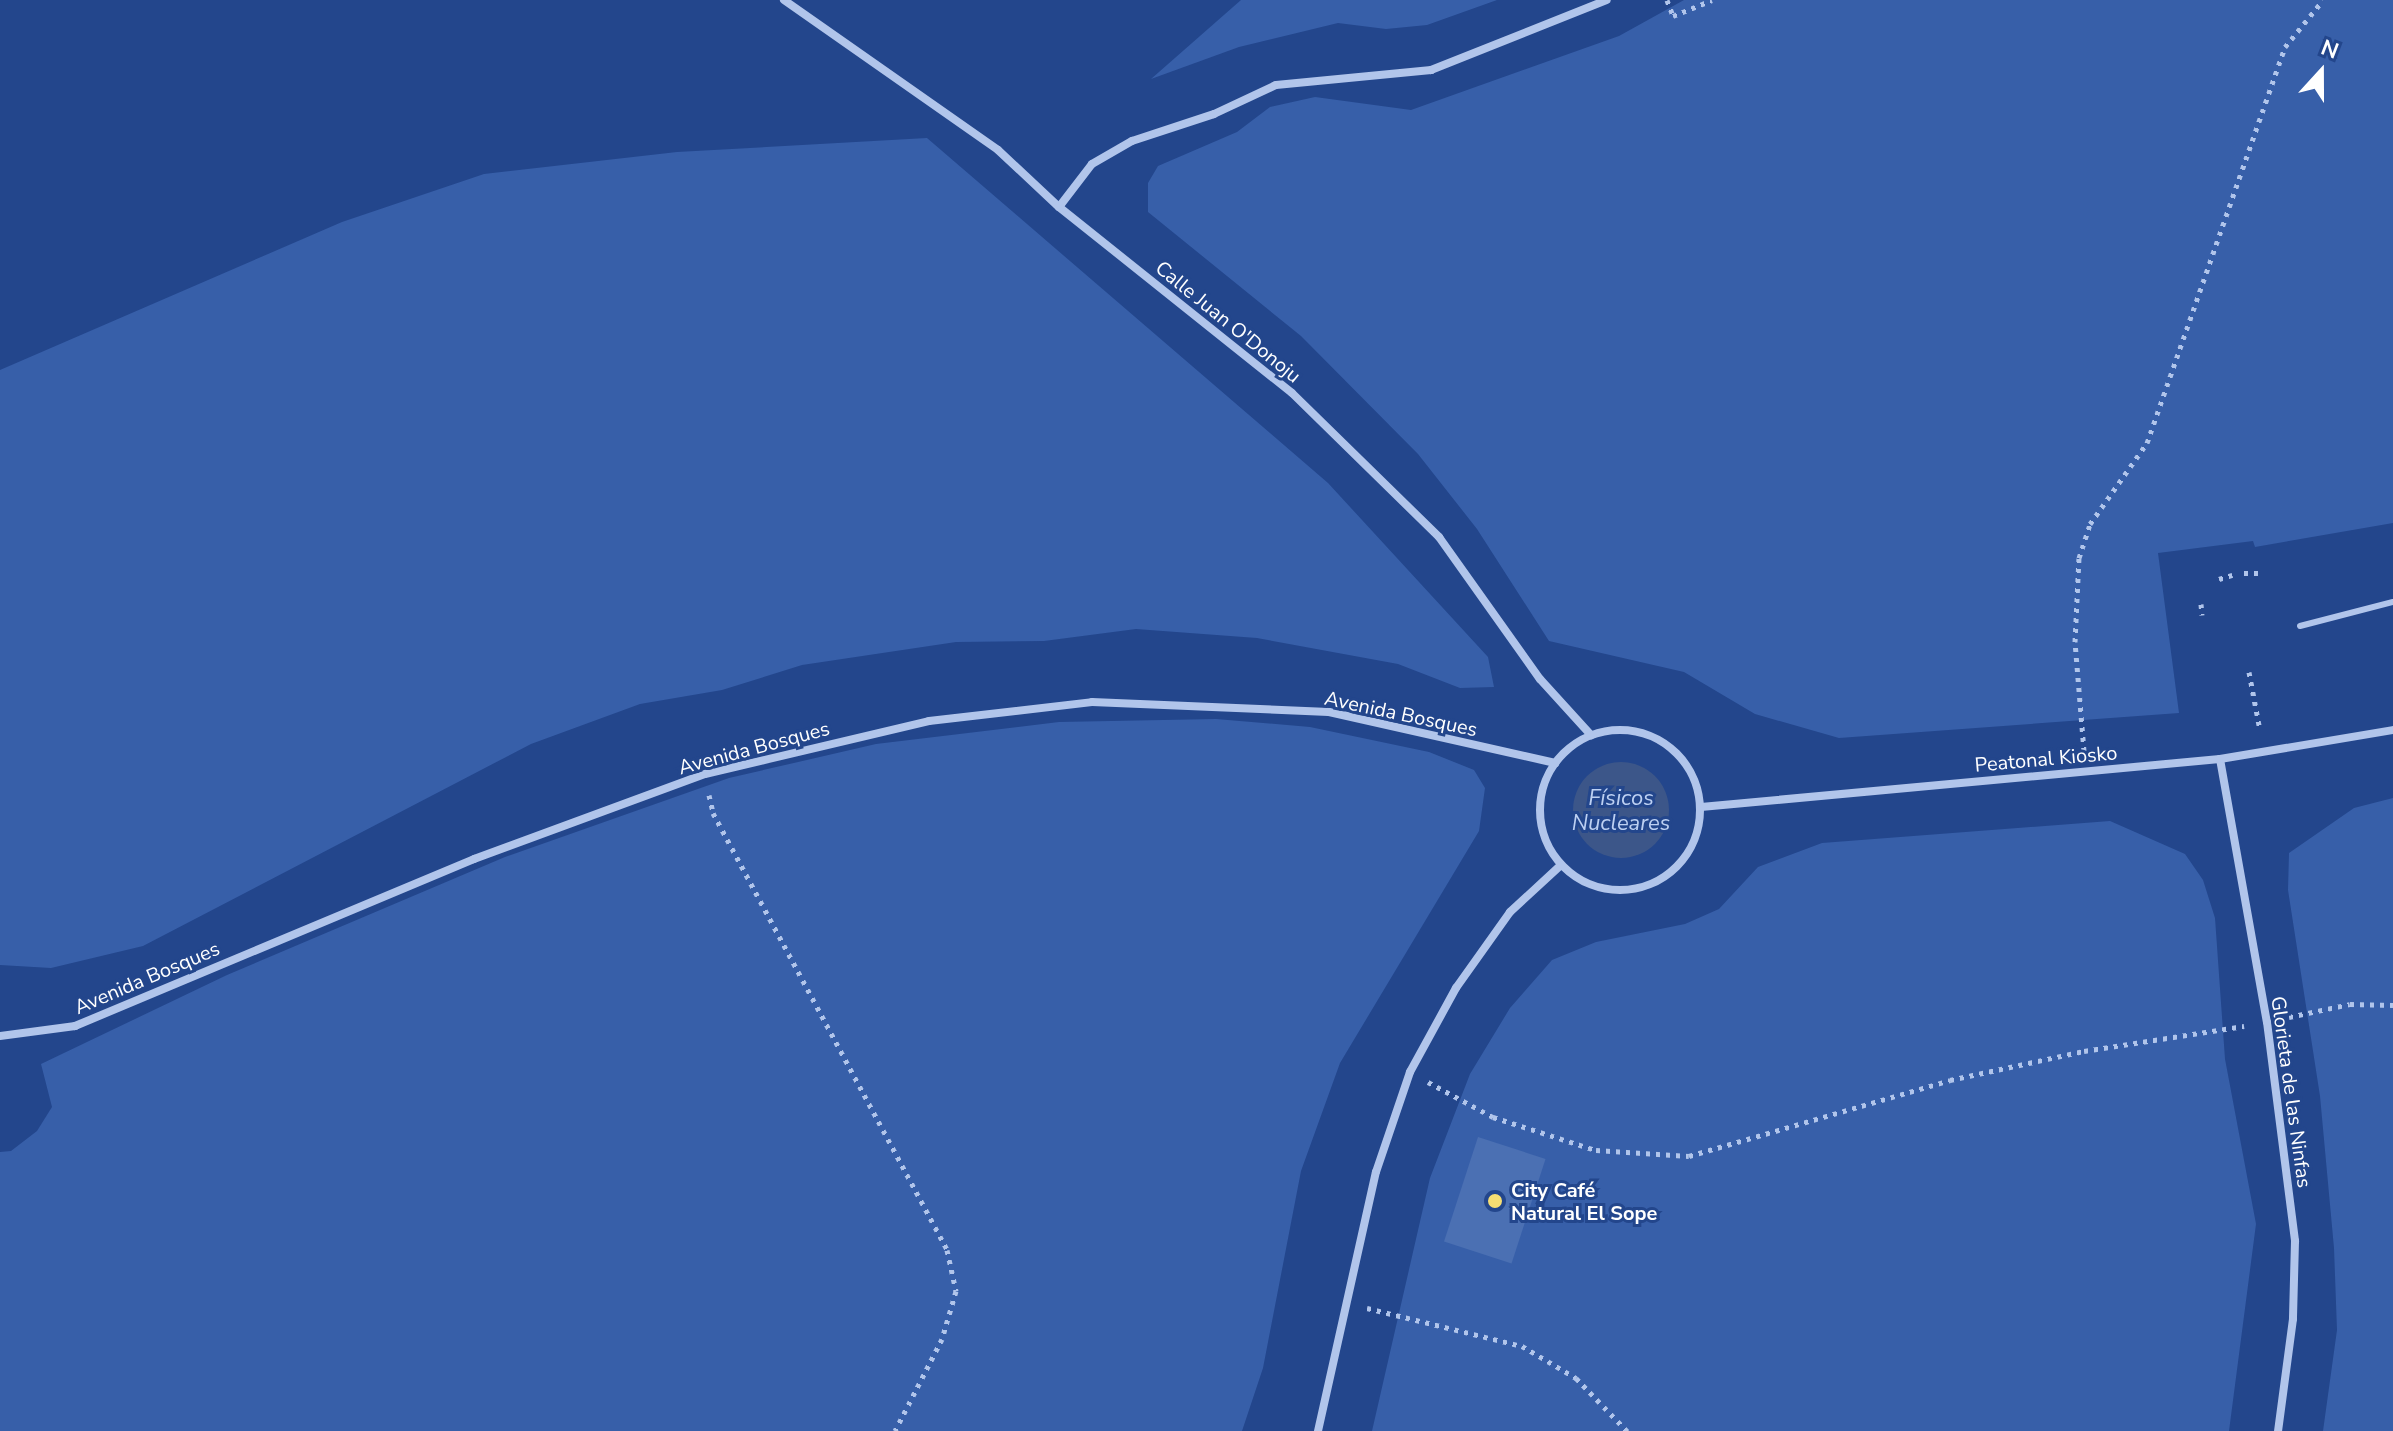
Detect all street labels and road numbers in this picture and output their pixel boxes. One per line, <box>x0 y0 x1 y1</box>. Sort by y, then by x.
street label: Calle Juan O'Donoju <box>1150 256 1306 388</box>
street label: Avenida Bosques <box>1322 686 1480 742</box>
street label: Avenida Bosques <box>676 716 832 780</box>
street label: Peatonal Kiosko <box>1974 741 2118 777</box>
street label: Avenida Bosques <box>71 937 223 1019</box>
street label: Glorieta de las Ninfas <box>2266 995 2316 1189</box>

